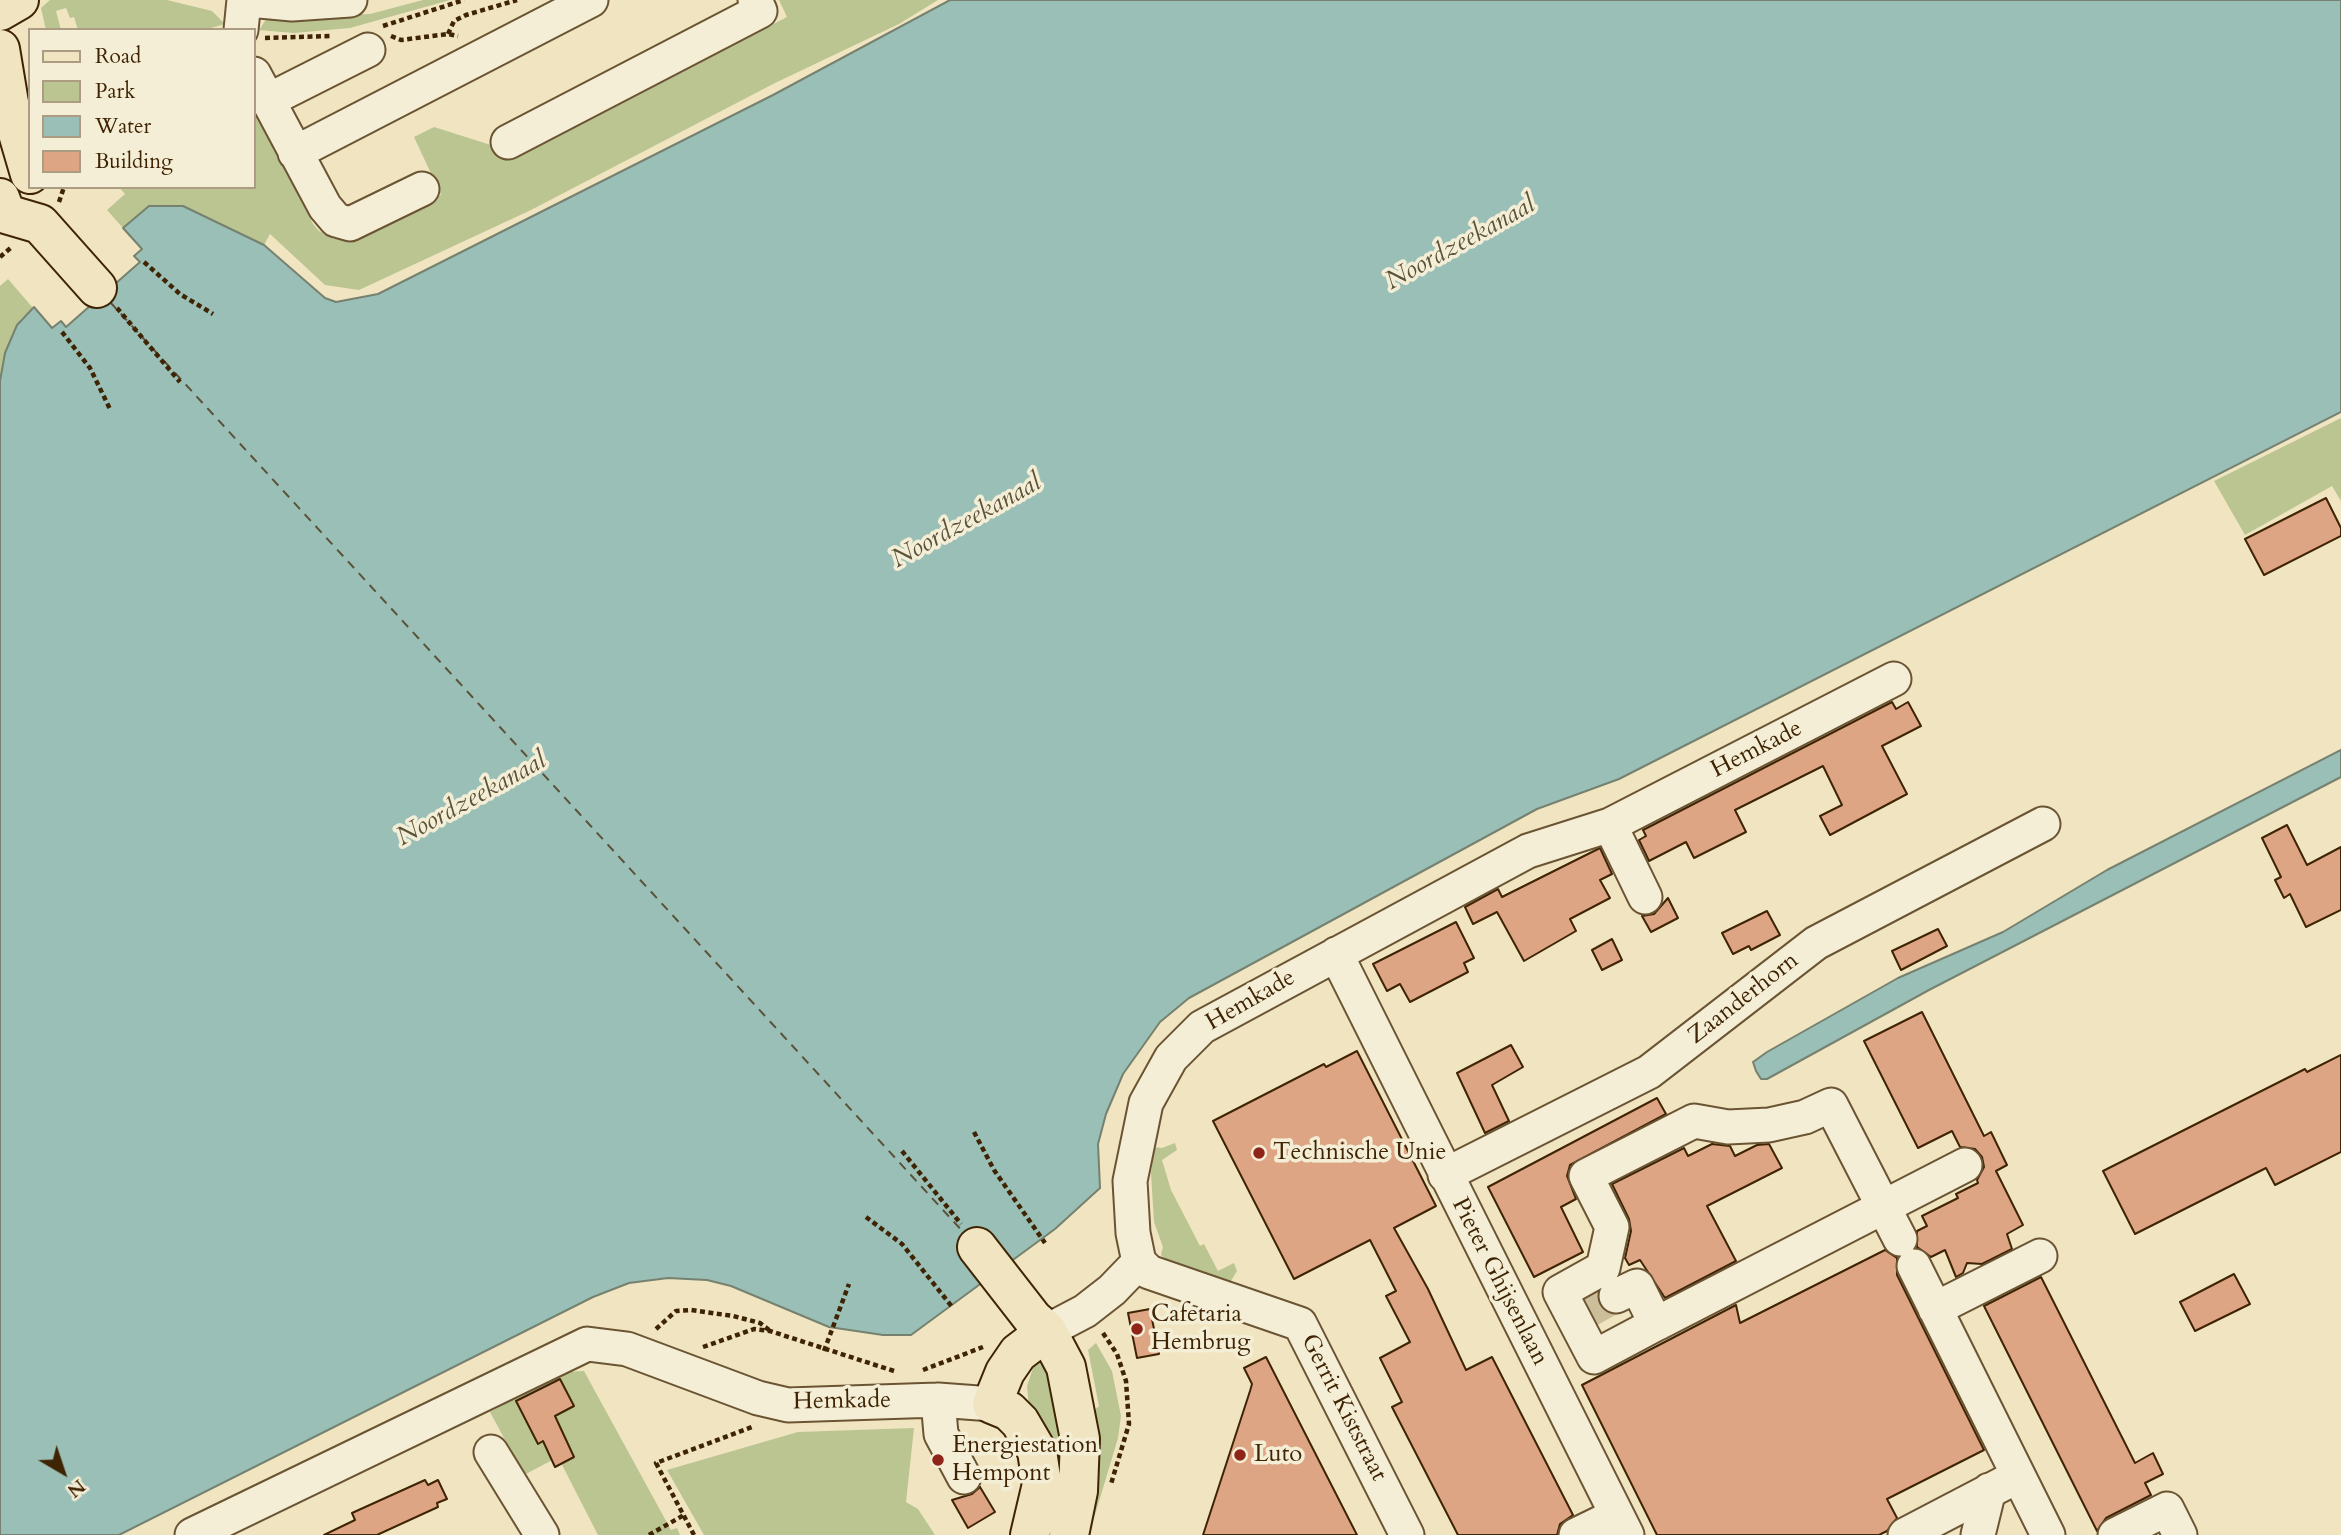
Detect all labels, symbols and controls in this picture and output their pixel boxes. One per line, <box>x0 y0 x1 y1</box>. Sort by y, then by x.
legend <box>28 28 256 189</box>
text: Road <box>95 42 141 71</box>
text: Park <box>95 77 135 106</box>
text: Water <box>95 112 151 141</box>
text: Building <box>95 147 173 176</box>
water label: Noordzeekanaal <box>1381 190 1541 298</box>
water label: Noordzeekanaal <box>887 468 1047 576</box>
street label: Hemkade <box>1707 715 1807 785</box>
water label: Noordzeekanaal <box>392 746 552 854</box>
street label: Zaanderhorn <box>1683 947 1805 1051</box>
street label: Hemkade <box>1201 964 1301 1038</box>
place label: Technische Unie <box>1273 1139 1446 1167</box>
marker: Technische Unie <box>1251 1145 1267 1161</box>
street label: Pieter Ghijsenlaan <box>1444 1193 1554 1371</box>
place label: Cafetaria Hembrug <box>1151 1301 1251 1357</box>
marker: Cafetaria Hembrug <box>1129 1321 1145 1337</box>
street label: Gerrit Kiststraat <box>1294 1330 1392 1486</box>
street label: Hemkade <box>793 1387 891 1417</box>
place label: Energiestation Hempont <box>952 1432 1098 1488</box>
north arrow <box>28 1437 98 1507</box>
place label: Luto <box>1254 1441 1302 1469</box>
marker: Luto <box>1232 1447 1248 1463</box>
marker: Energiestation Hempont <box>930 1452 946 1468</box>
text: N <box>62 1473 91 1504</box>

